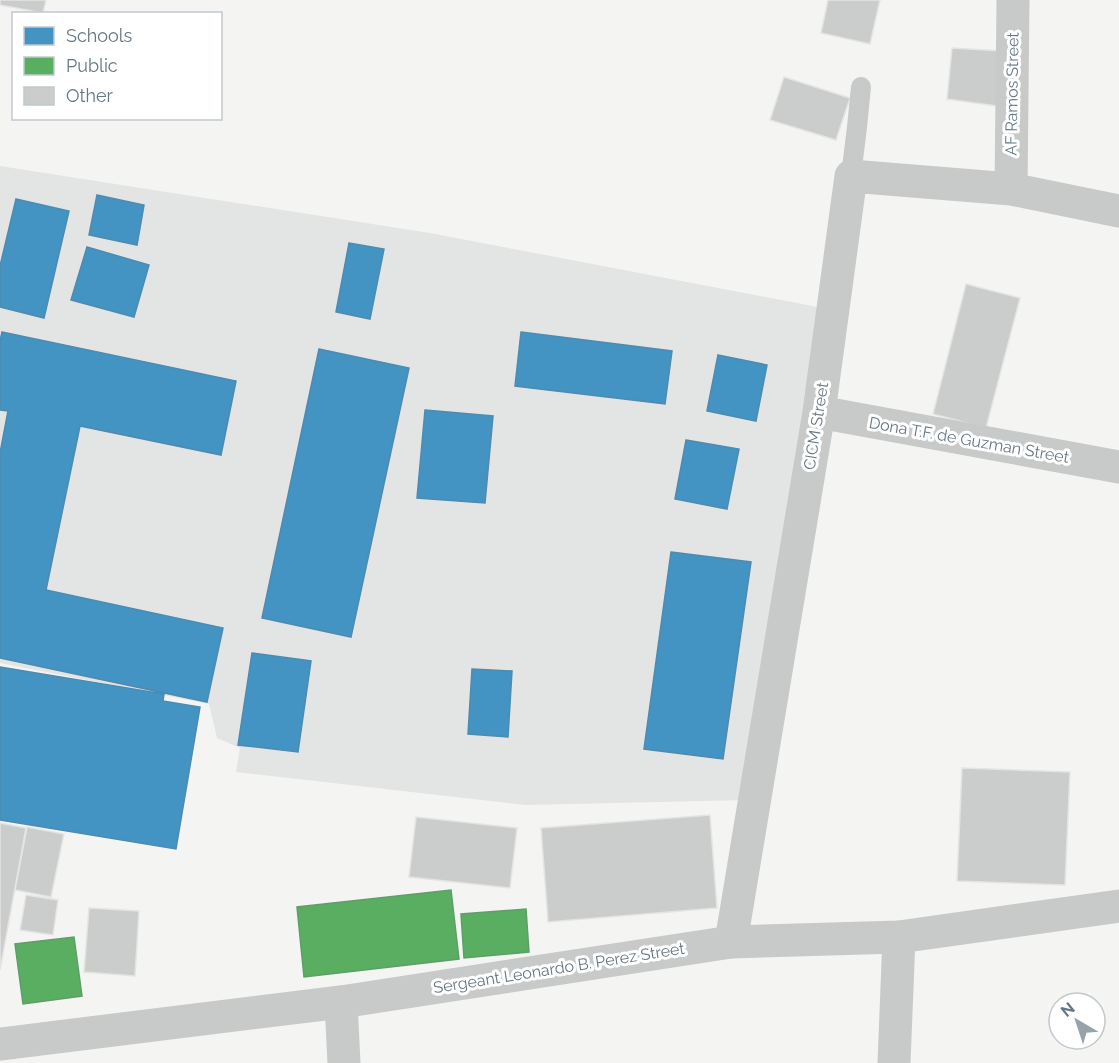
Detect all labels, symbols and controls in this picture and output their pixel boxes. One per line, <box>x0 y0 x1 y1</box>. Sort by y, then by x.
legend <box>12 12 222 120</box>
text: Schools <box>66 25 133 46</box>
street label: AF Ramos Street <box>1001 32 1023 156</box>
text: Public <box>66 55 118 76</box>
text: Other <box>66 85 114 106</box>
street label: CICM Street <box>800 380 832 471</box>
street label: Dona T.F. de Guzman Street <box>867 413 1071 467</box>
street label: Sergeant Leonardo B. Perez Street <box>432 939 687 997</box>
north arrow <box>1047 991 1107 1051</box>
text: N <box>1057 999 1079 1021</box>

